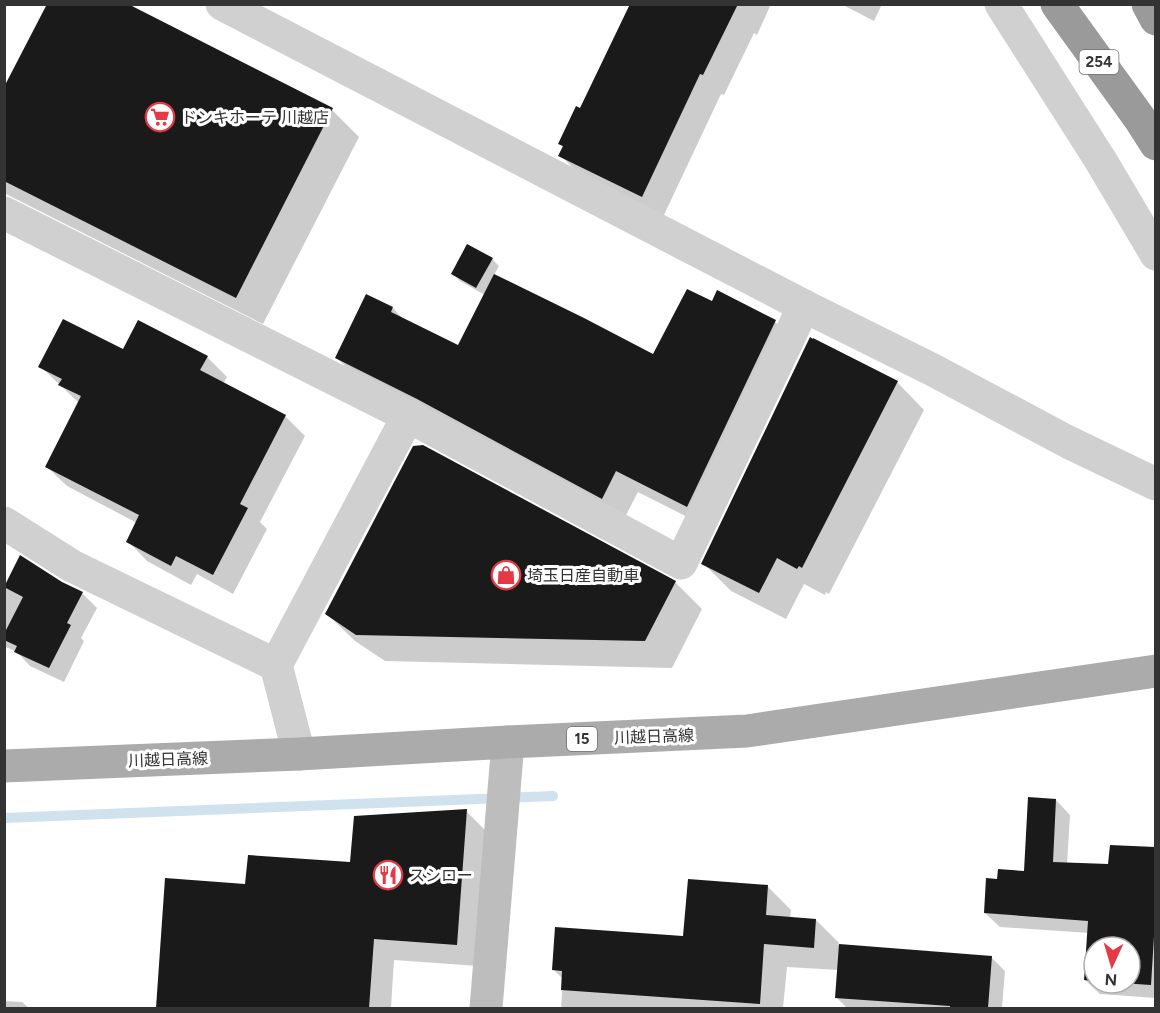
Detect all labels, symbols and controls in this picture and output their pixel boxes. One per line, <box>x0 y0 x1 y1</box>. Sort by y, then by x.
road number: 254 <box>1080 50 1118 74</box>
supermarket icon: ドンキホーテ 川越店 <box>144 101 176 133</box>
place label: ドンキホーテ 川越店 <box>181 108 329 127</box>
shop icon: 埼玉日産自動車 <box>490 559 522 591</box>
place label: 埼玉日産自動車 <box>527 566 639 585</box>
street label: 川越日高線 <box>614 726 694 747</box>
road number: 15 <box>567 727 597 751</box>
street label: 川越日高線 <box>128 749 208 770</box>
restaurant icon: スシロー <box>372 859 404 891</box>
place label: スシロー <box>409 866 473 885</box>
north arrow <box>1082 935 1142 995</box>
text: N <box>1104 970 1118 989</box>

